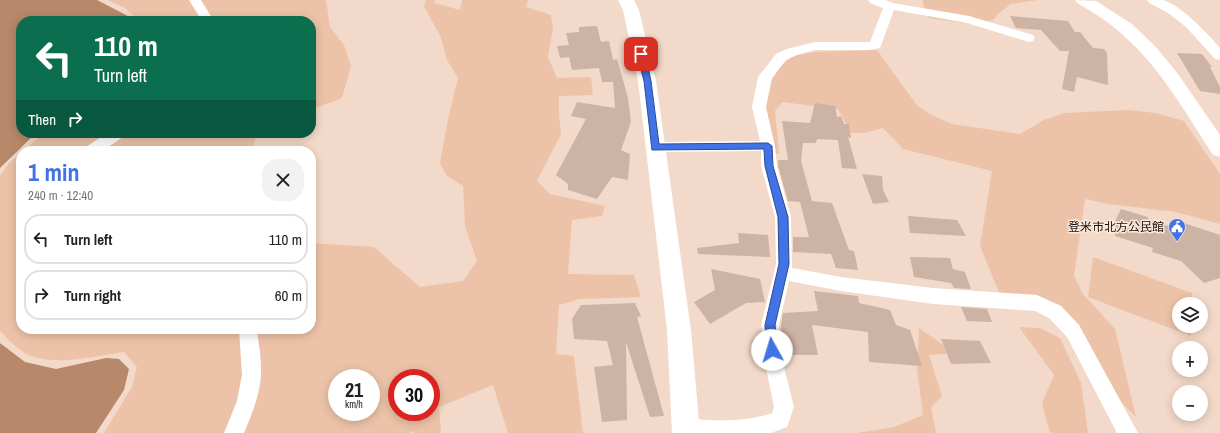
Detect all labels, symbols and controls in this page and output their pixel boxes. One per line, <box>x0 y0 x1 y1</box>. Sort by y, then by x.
text: 110 m <box>94 27 158 65</box>
icon: left <box>28 32 80 84</box>
pin <box>624 37 658 71</box>
icon: arrive <box>630 43 652 65</box>
text: Turn left <box>94 63 147 88</box>
icon: right <box>64 108 86 130</box>
text: Then <box>28 109 56 130</box>
text: 1 min <box>28 156 79 188</box>
button: close <box>262 159 304 201</box>
text: 240 m · 12:40 <box>28 187 93 204</box>
public building icon: 登米市北方公民館 <box>1167 217 1187 242</box>
place label: 登米市北方公民館 <box>1068 219 1164 235</box>
icon: left <box>30 228 52 250</box>
text: Turn left <box>64 229 112 250</box>
text: 110 m <box>269 229 302 250</box>
icon: right <box>30 284 52 306</box>
text: Turn right <box>64 285 121 306</box>
text: 60 m <box>275 285 302 306</box>
map controls <box>1172 297 1208 421</box>
button: layers <box>1172 297 1208 333</box>
position arrow <box>751 329 793 371</box>
button: + <box>1172 341 1208 377</box>
speed limit sign: 30 <box>388 369 440 421</box>
text: 21 <box>345 376 363 403</box>
button: − <box>1172 385 1208 421</box>
text: km/h <box>345 398 363 411</box>

